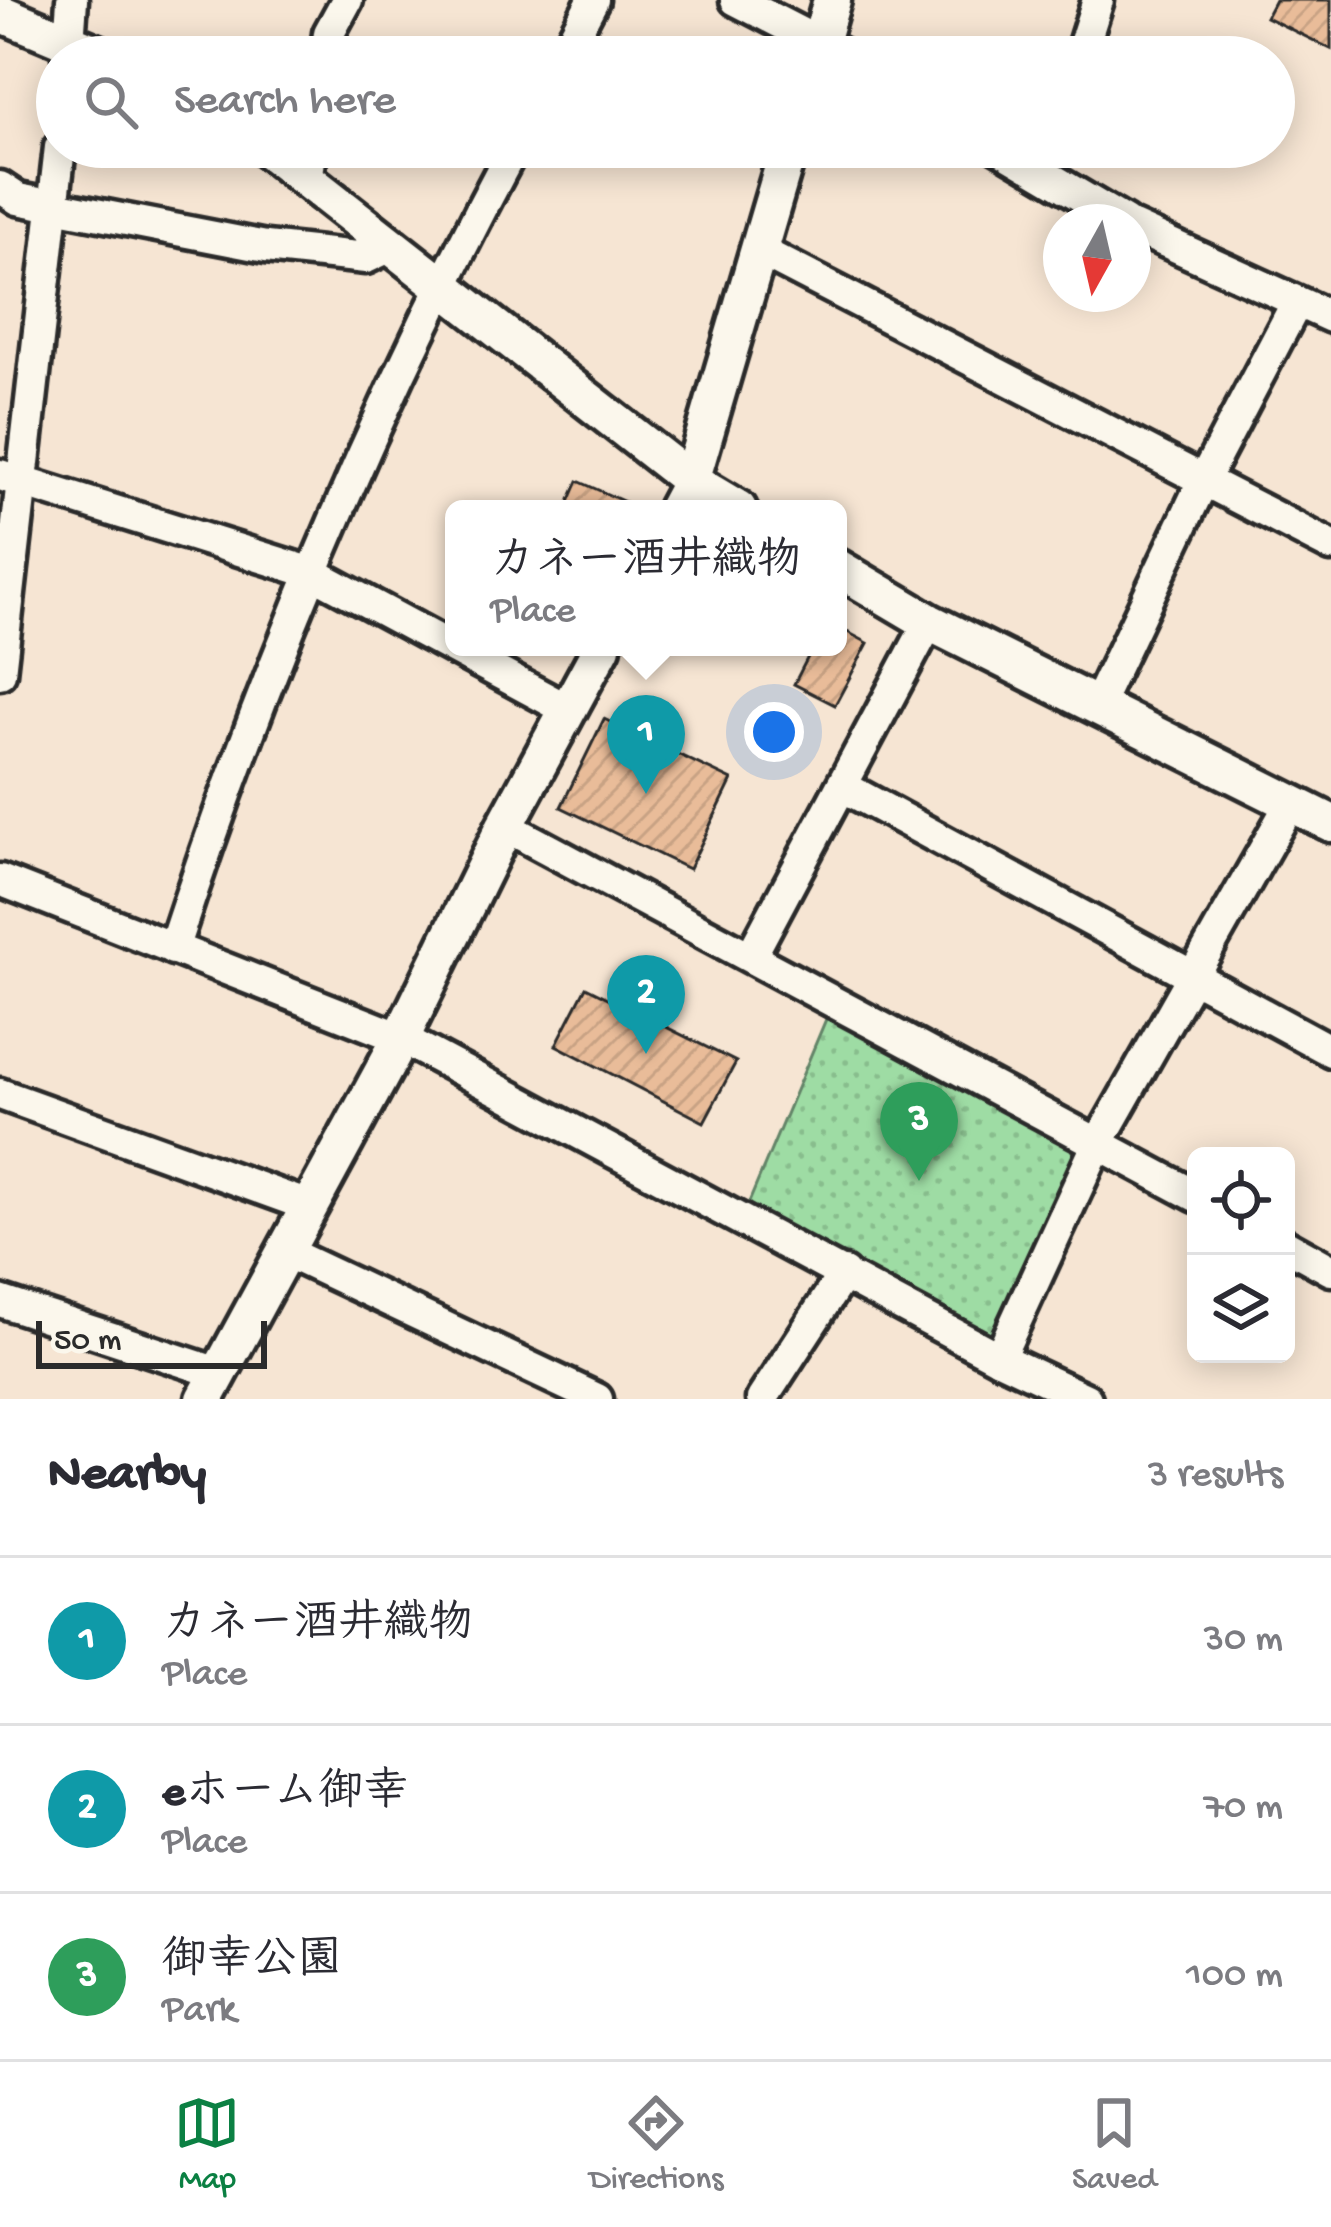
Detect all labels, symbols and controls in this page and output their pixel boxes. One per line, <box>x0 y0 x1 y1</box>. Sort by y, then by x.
search box <box>36 36 1295 168</box>
icon: search <box>78 69 144 135</box>
text: Search here <box>174 76 396 129</box>
north arrow <box>1043 204 1151 312</box>
popup <box>445 500 847 656</box>
text: カネー酒井織物 <box>490 537 802 590</box>
text: Place <box>490 590 575 636</box>
pin: 1 <box>607 695 685 794</box>
your location <box>744 702 804 762</box>
pin: 2 <box>607 955 685 1054</box>
pin: 3 <box>880 1082 958 1181</box>
map controls <box>1187 1147 1295 1363</box>
button: locate <box>1187 1147 1295 1255</box>
button: layers <box>1187 1255 1295 1363</box>
scale bar <box>36 1315 267 1368</box>
text: 50 m <box>54 1323 121 1361</box>
text: Nearby <box>48 1447 206 1507</box>
text: 3 results <box>1148 1454 1283 1500</box>
text: カネー酒井織物 <box>162 1600 473 1653</box>
text: 1 <box>79 1618 95 1664</box>
text: 30 m <box>1204 1618 1283 1664</box>
text: Place <box>162 1653 247 1699</box>
text: eホーム御幸 <box>162 1768 408 1821</box>
text: 2 <box>77 1786 97 1832</box>
text: 70 m <box>1204 1786 1283 1832</box>
text: Place <box>162 1821 247 1867</box>
text: 御幸公園 <box>162 1936 342 1989</box>
text: 3 <box>77 1954 97 2000</box>
text: 100 m <box>1186 1954 1283 2000</box>
text: Park <box>162 1989 236 2035</box>
tab: Map <box>174 2090 240 2200</box>
tab: Directions <box>589 2090 723 2200</box>
tab: Saved <box>1072 2090 1157 2200</box>

